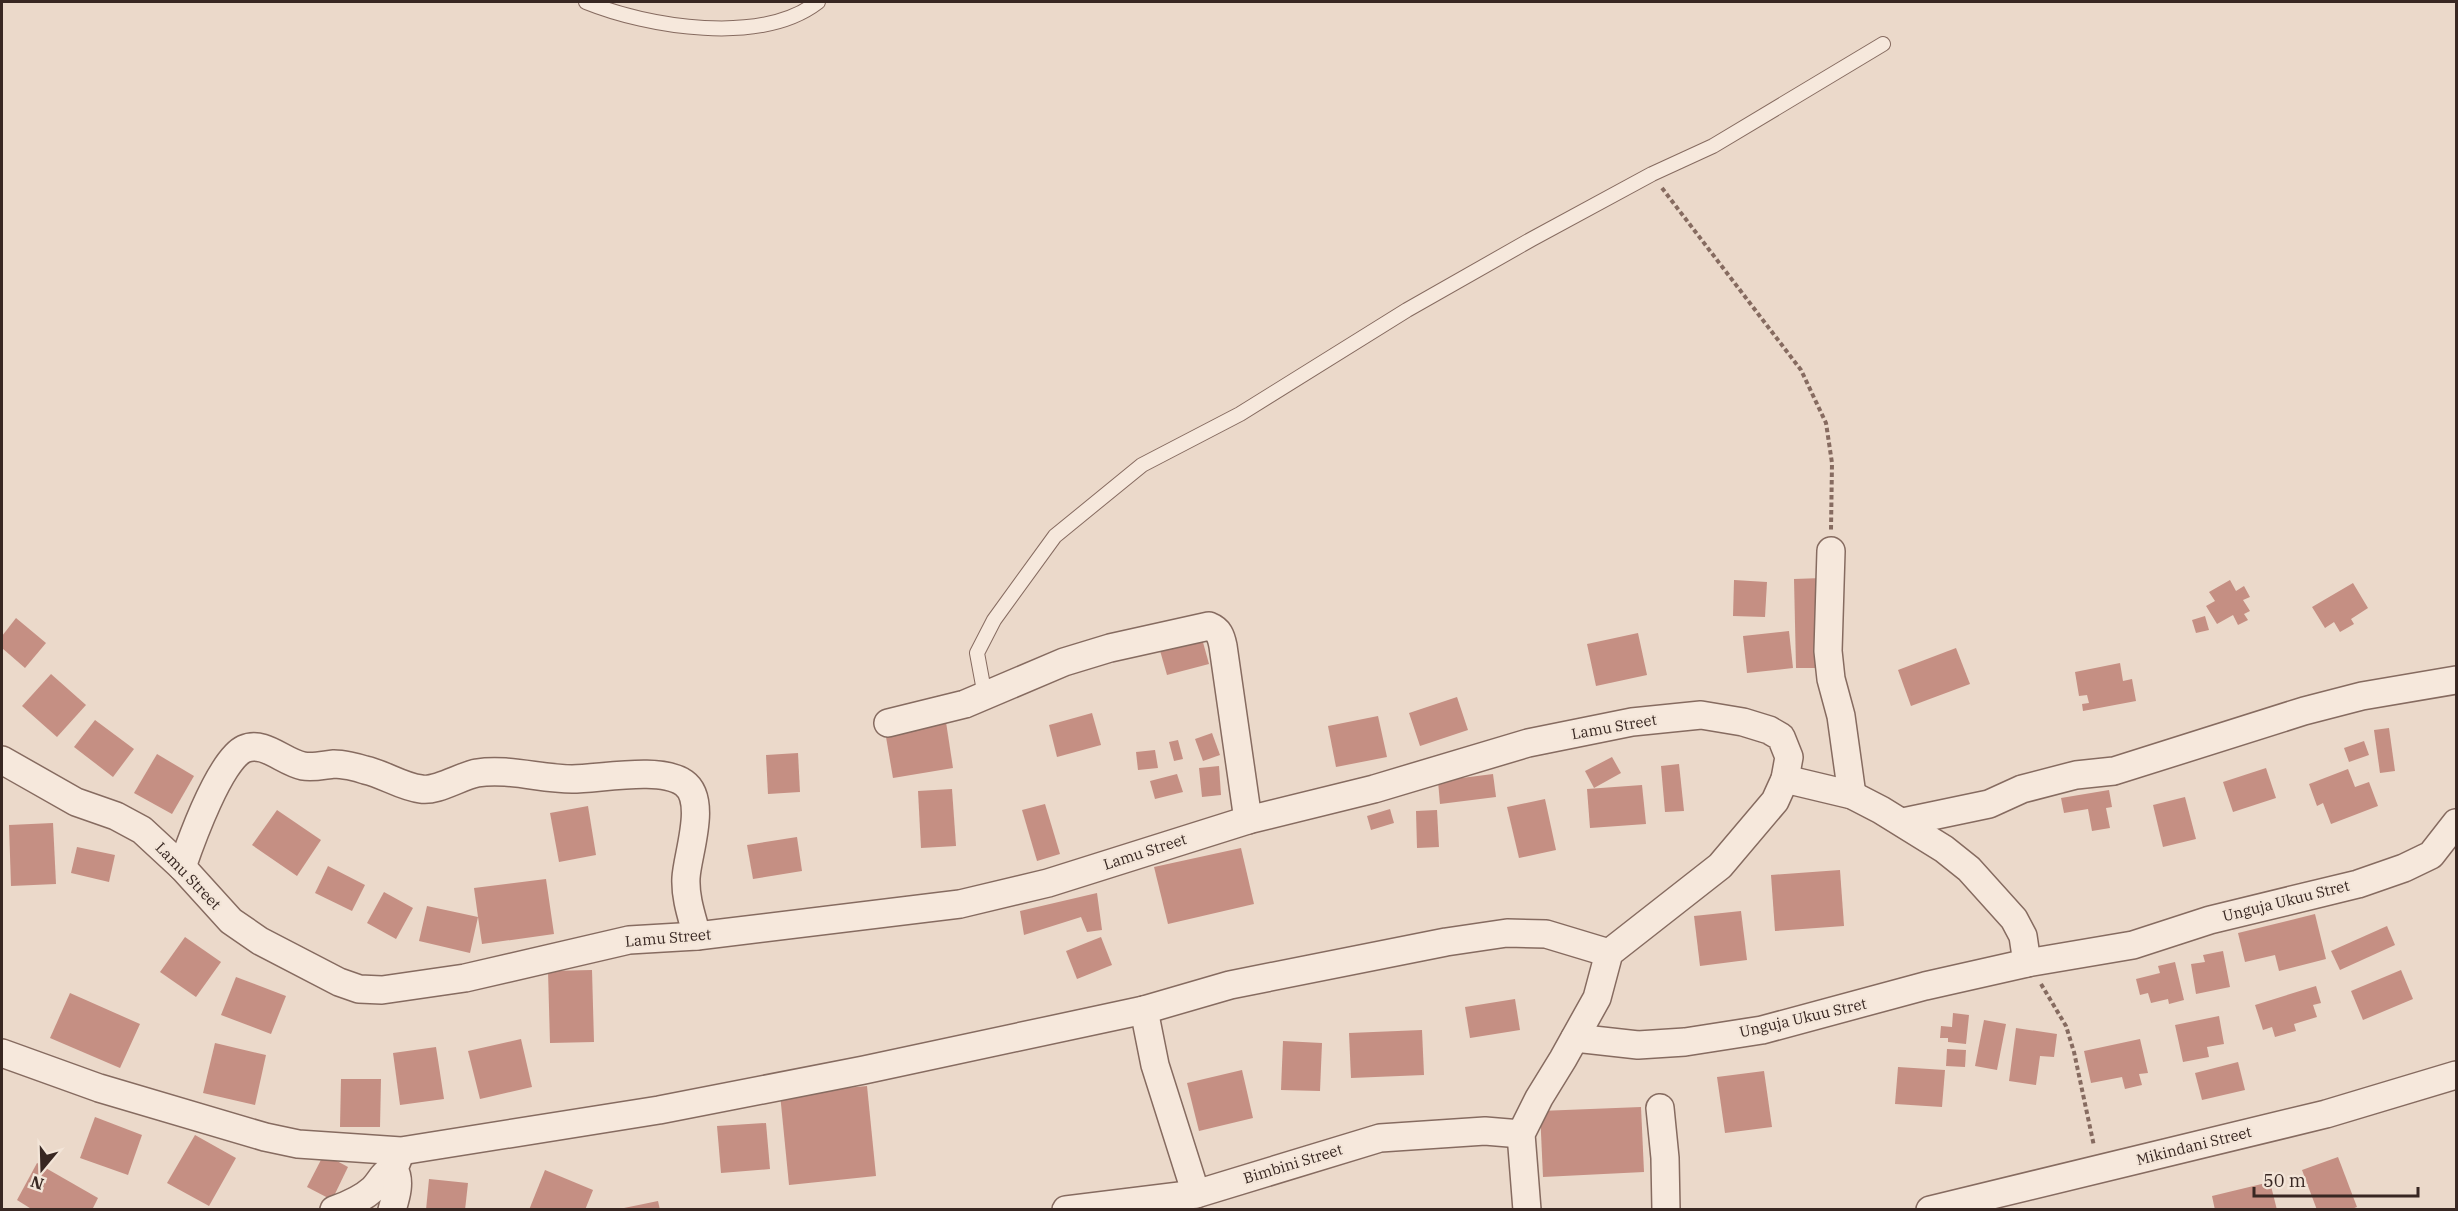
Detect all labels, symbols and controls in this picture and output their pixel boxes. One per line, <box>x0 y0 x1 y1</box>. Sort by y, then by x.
street label: Lamu Street <box>1570 710 1658 743</box>
street label: Lamu Street <box>1101 829 1189 874</box>
street label: Lamu Street <box>152 838 225 913</box>
street label: Unguja Ukuu Stret <box>2220 876 2351 925</box>
street label: Lamu Street <box>624 924 712 951</box>
street label: Unguja Ukuu Stret <box>1737 994 1868 1041</box>
street label: Mikindani Street <box>2134 1122 2253 1169</box>
north arrow <box>12 1139 72 1199</box>
street label: Bimbini Street <box>1241 1139 1345 1188</box>
scale bar <box>2254 1160 2418 1198</box>
text: 50 m <box>2263 1169 2306 1192</box>
text: N <box>28 1172 46 1195</box>

